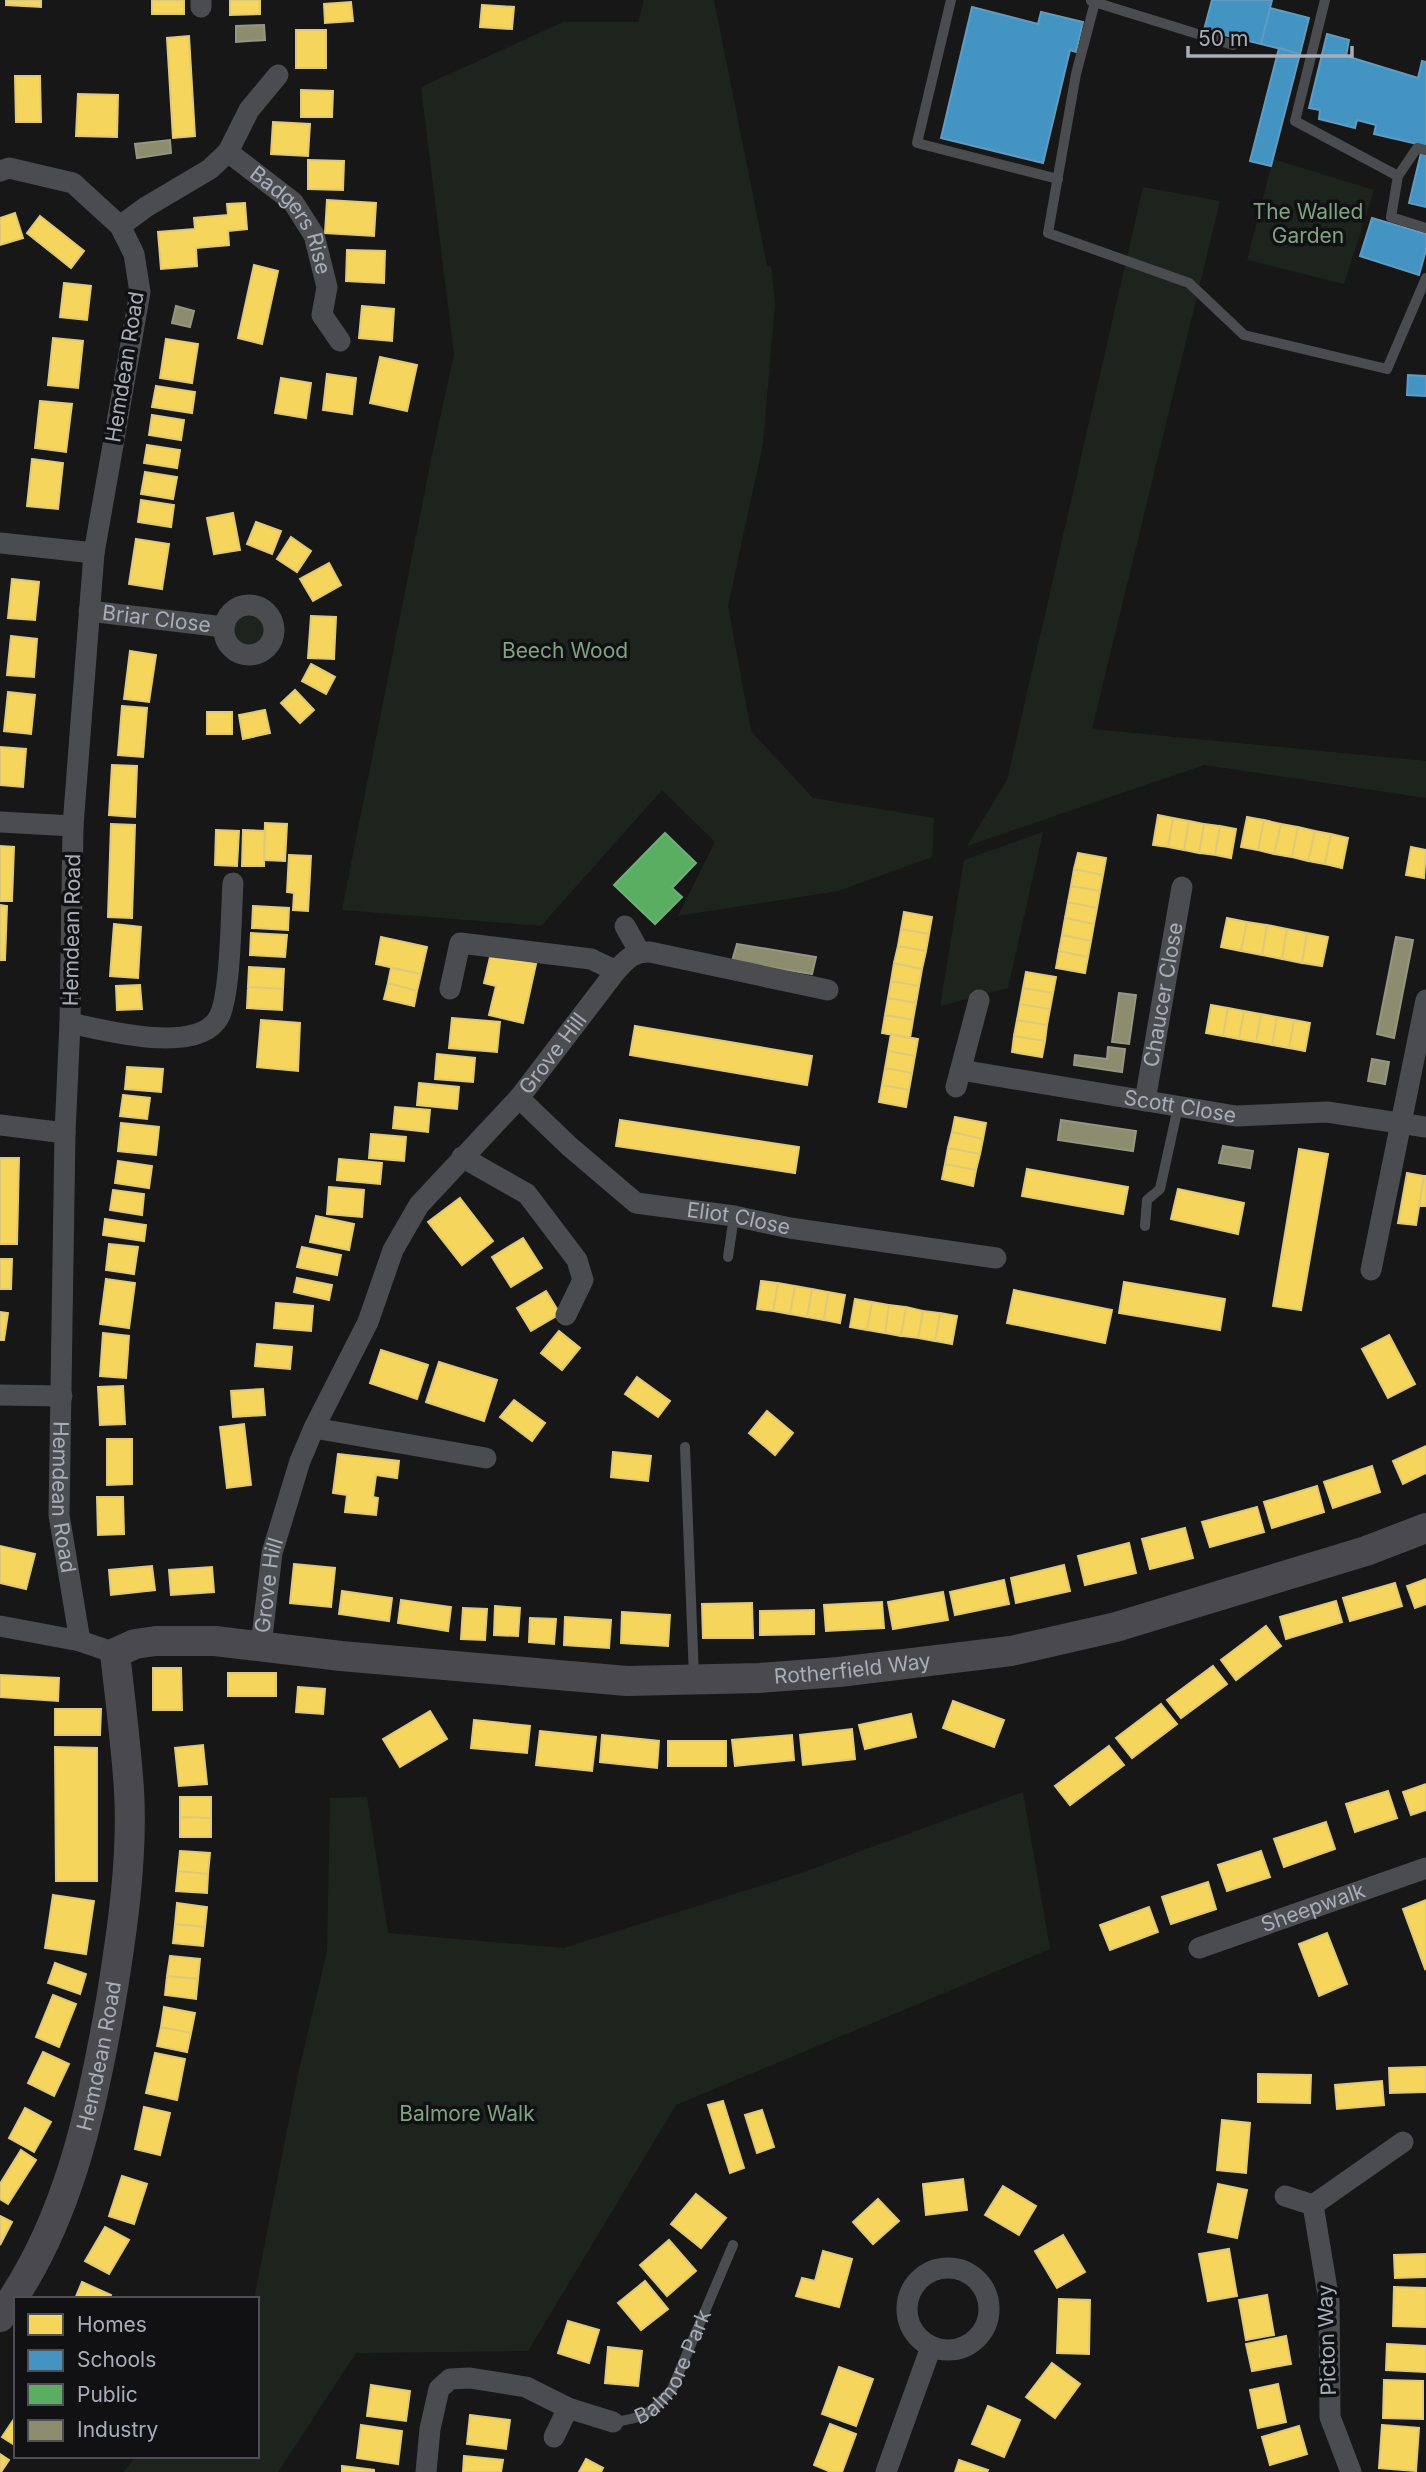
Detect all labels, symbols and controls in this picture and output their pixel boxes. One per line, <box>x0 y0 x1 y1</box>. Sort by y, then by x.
scale bar <box>1188 14 1352 58</box>
text: 50 m <box>1198 26 1248 51</box>
street label: Badgers Rise <box>245 160 336 277</box>
park label: The Walled Garden <box>1253 199 1363 248</box>
street label: Hemdean Road <box>100 290 149 444</box>
street label: Briar Close <box>101 600 212 637</box>
park label: Beech Wood <box>502 638 628 663</box>
street label: Hemdean Road <box>58 854 85 1006</box>
street label: Chaucer Close <box>1138 920 1188 1069</box>
street label: Grove Hill <box>513 1008 591 1099</box>
street label: Scott Close <box>1122 1084 1238 1128</box>
street label: Eliot Close <box>685 1197 793 1240</box>
street label: Hemdean Road <box>47 1421 81 1575</box>
street label: Grove Hill <box>250 1535 288 1634</box>
street label: Rotherfield Way <box>773 1648 932 1689</box>
street label: Sheepwalk <box>1258 1877 1369 1937</box>
street label: Hemdean Road <box>71 1979 126 2133</box>
park label: Balmore Walk <box>399 2101 535 2126</box>
street label: Picton Way <box>1312 2284 1341 2396</box>
legend <box>14 2297 259 2458</box>
street label: Balmore Park <box>630 2305 716 2429</box>
text: Homes <box>77 2312 147 2337</box>
text: Schools <box>77 2347 156 2372</box>
text: Public <box>77 2382 138 2407</box>
text: Industry <box>77 2417 159 2442</box>

